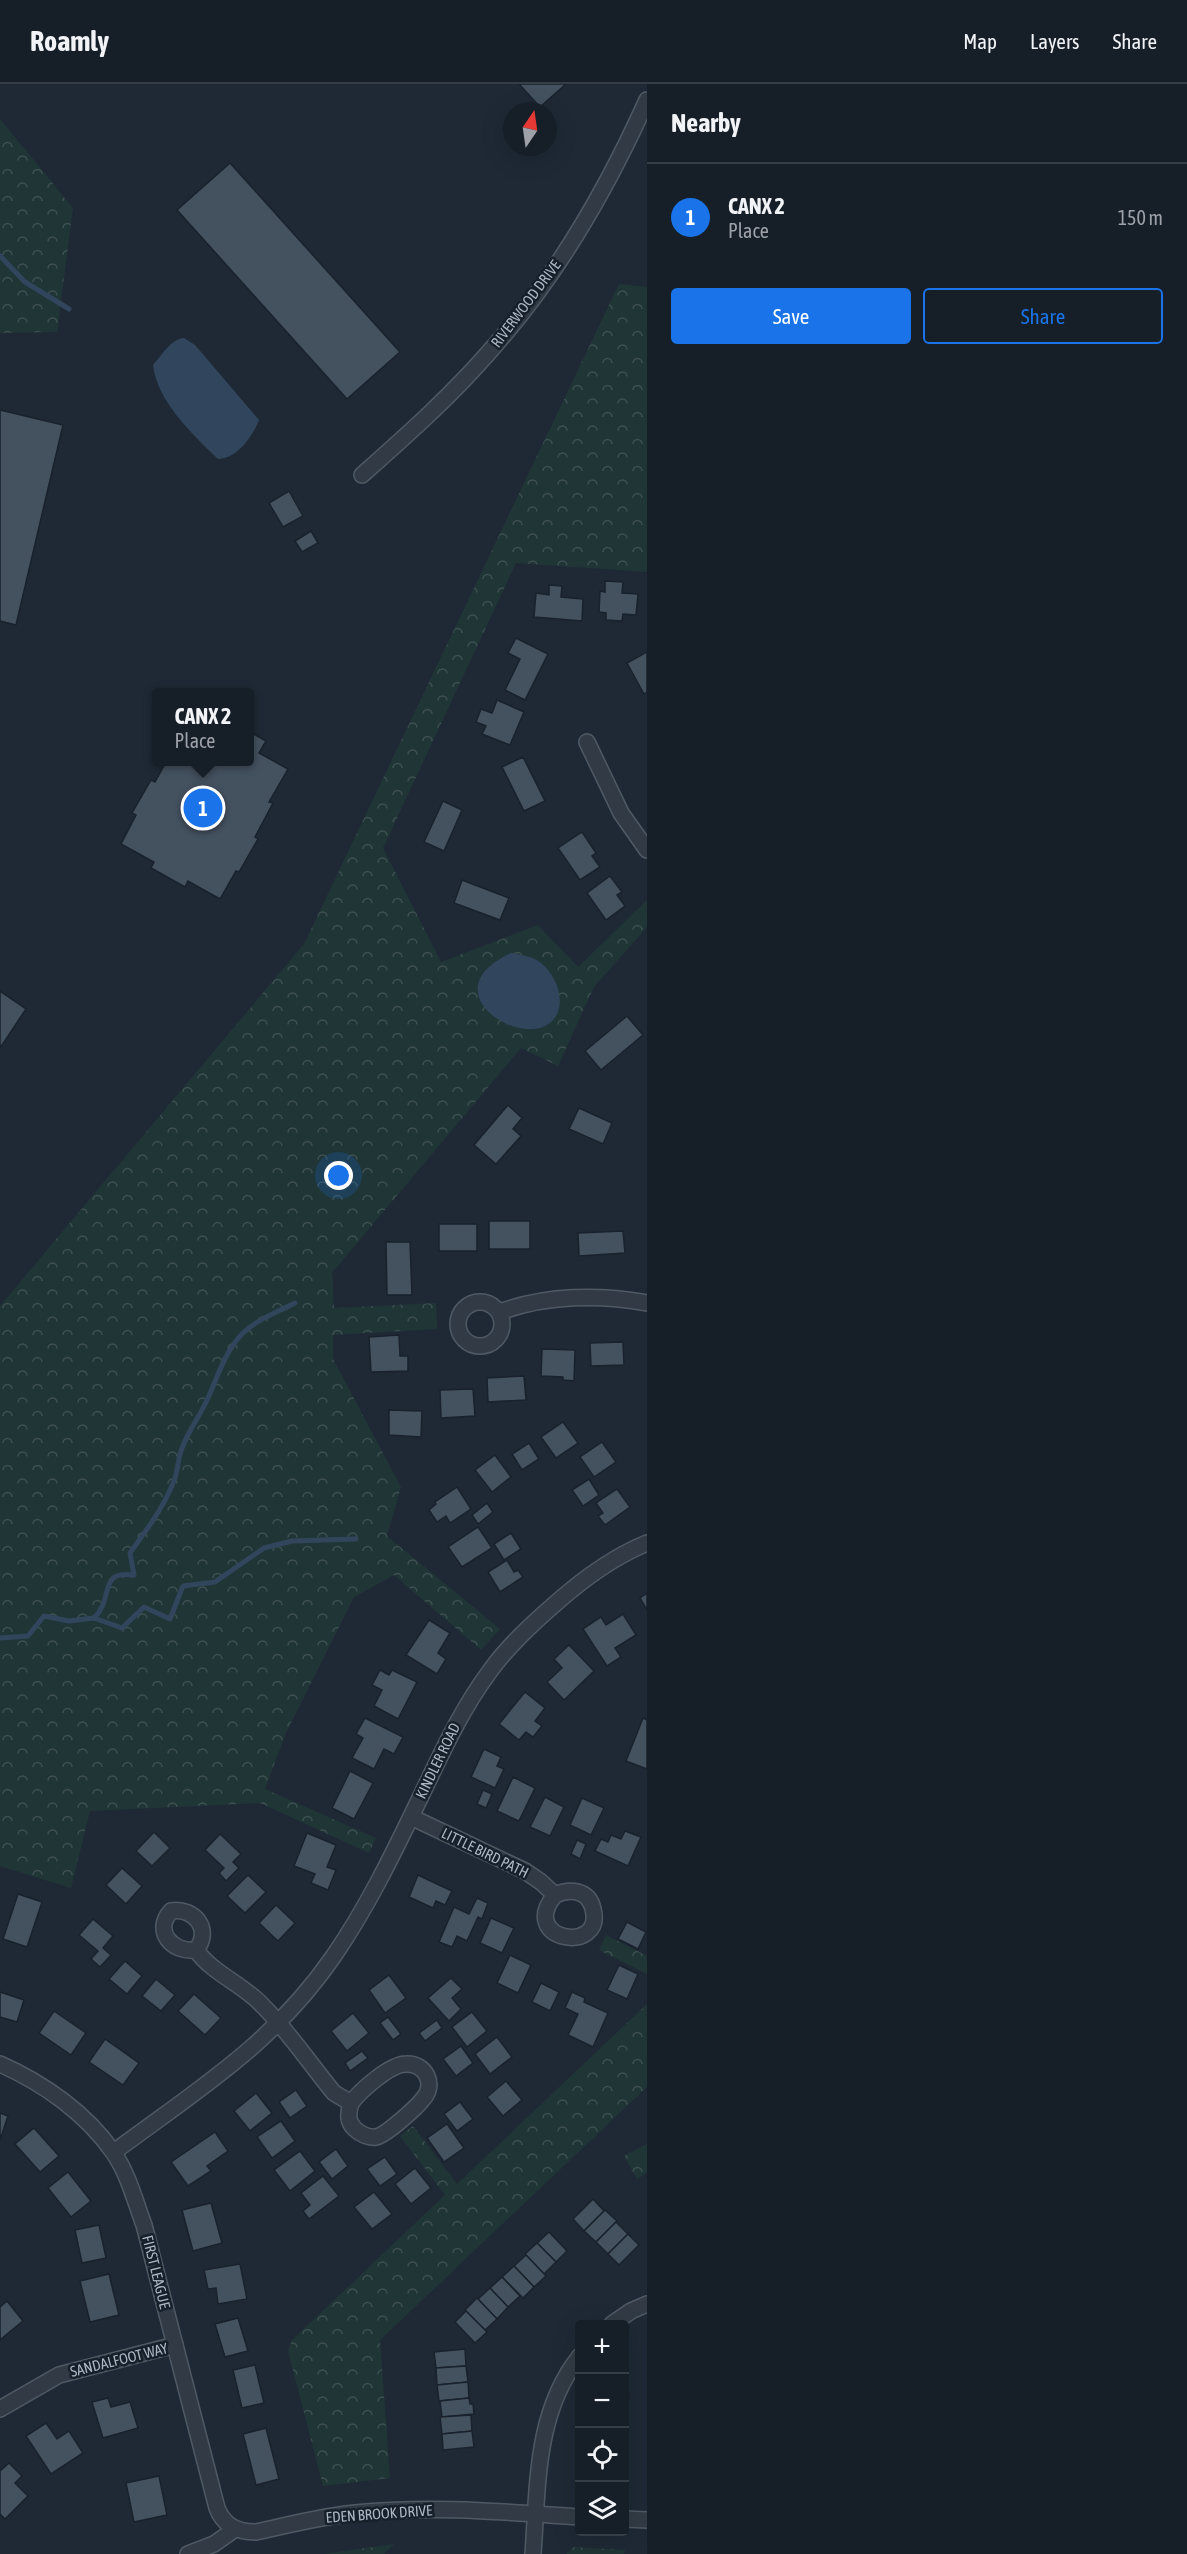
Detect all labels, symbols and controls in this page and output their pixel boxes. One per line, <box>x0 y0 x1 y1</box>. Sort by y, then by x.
text: Roamly <box>30 25 109 57</box>
text: Map <box>963 29 997 53</box>
text: Layers <box>1030 29 1080 53</box>
text: Share <box>1113 29 1157 53</box>
north arrow <box>503 102 557 156</box>
text: Nearby <box>671 108 741 138</box>
text: CANX 2 <box>728 193 785 219</box>
text: 1 <box>686 206 695 229</box>
text: 150 m <box>1118 206 1163 229</box>
text: Place <box>728 219 769 242</box>
street label: RIVERWOOD DRIVE <box>487 256 564 351</box>
button: Save <box>671 288 911 344</box>
button: Share <box>923 288 1163 344</box>
popup <box>152 688 254 766</box>
text: CANX 2 <box>175 703 231 729</box>
text: Place <box>175 729 215 752</box>
pin: 1 <box>184 786 222 830</box>
your location <box>324 1161 353 1190</box>
street label: KINDLER ROAD <box>412 1720 463 1801</box>
street label: LITTLE BIRD PATH <box>439 1824 532 1881</box>
street label: FIRST LEAGUE <box>139 2233 174 2311</box>
map controls <box>575 2320 629 2536</box>
button: + <box>575 2320 629 2374</box>
street label: SANDALFOOT WAY <box>68 2339 170 2380</box>
button: − <box>575 2374 629 2428</box>
button: locate <box>575 2428 629 2482</box>
button: layers <box>575 2482 629 2536</box>
street label: EDEN BROOK DRIVE <box>325 2501 434 2526</box>

